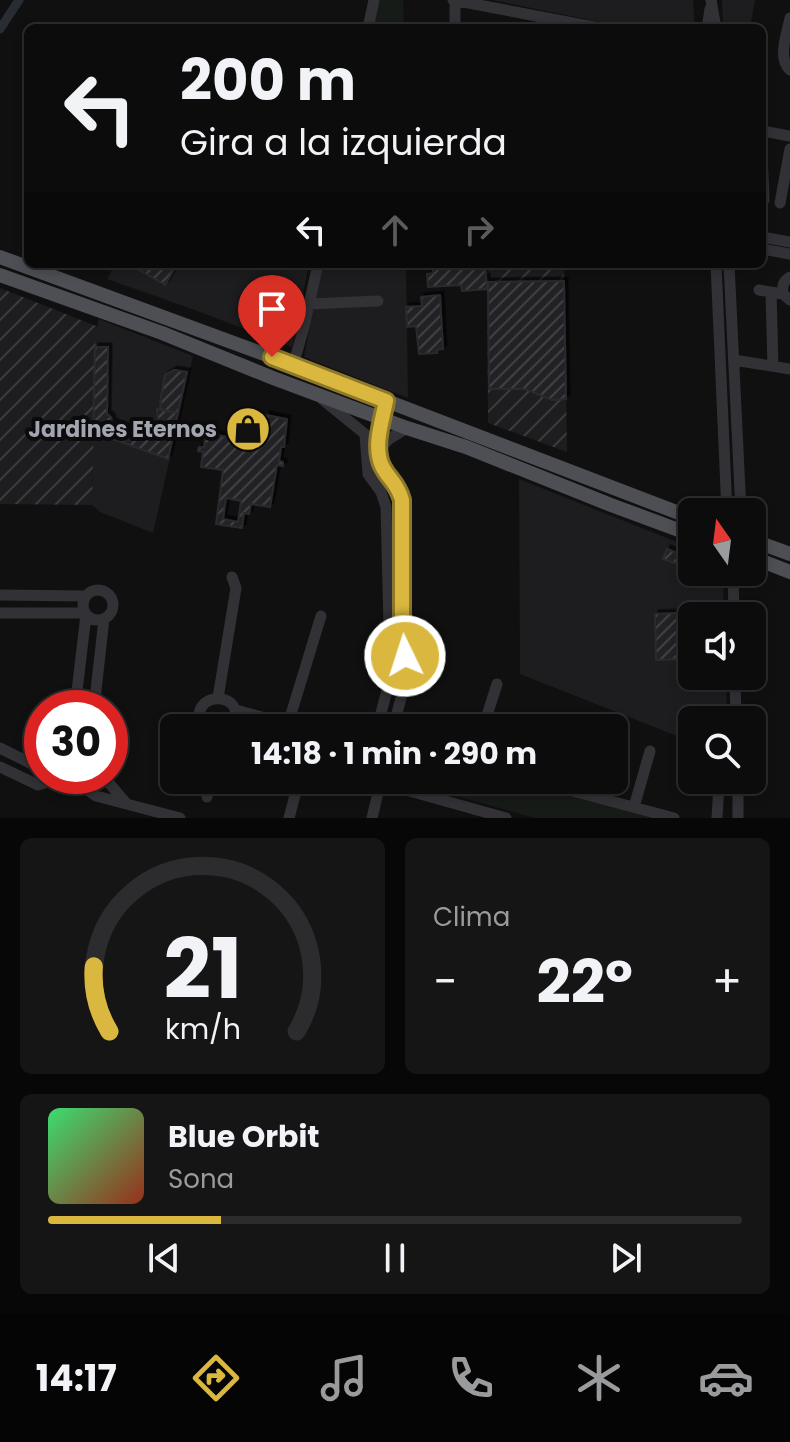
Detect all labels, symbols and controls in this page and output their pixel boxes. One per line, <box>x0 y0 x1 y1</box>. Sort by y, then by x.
text: 200 m <box>180 41 356 120</box>
icon: left <box>48 56 152 160</box>
text: Gira a la izquierda <box>180 117 507 168</box>
icon: left <box>289 208 333 252</box>
icon: ahead <box>373 208 417 252</box>
icon: right <box>457 208 501 252</box>
pin <box>238 275 306 357</box>
icon: arrive <box>250 287 294 331</box>
shop icon: Jardines Eternos <box>224 405 272 453</box>
place label: Jardines Eternos <box>28 414 217 445</box>
north arrow <box>678 498 766 586</box>
map controls <box>678 498 766 794</box>
button: sound <box>678 602 766 690</box>
position arrow <box>363 614 447 698</box>
speed limit sign: 30 <box>24 690 128 794</box>
button: search <box>678 706 766 794</box>
text: 14:18 · 1 min · 290 m <box>251 732 537 775</box>
text: Clima <box>433 899 510 935</box>
text: 21 <box>163 911 242 1027</box>
text: 22° <box>536 940 633 1024</box>
text: − <box>433 951 457 1012</box>
text: + <box>712 951 742 1012</box>
text: km/h <box>164 1009 241 1049</box>
text: Blue Orbit <box>168 1115 320 1158</box>
text: Sona <box>168 1161 234 1197</box>
icon: previous <box>142 1236 186 1280</box>
icon: pause <box>373 1236 417 1280</box>
icon: next <box>604 1236 648 1280</box>
icon: directions <box>188 1350 244 1406</box>
icon: music <box>316 1350 372 1406</box>
icon: phone <box>443 1350 499 1406</box>
icon: climate <box>571 1350 627 1406</box>
icon: car <box>698 1350 754 1406</box>
text: 14:17 <box>36 1353 117 1404</box>

